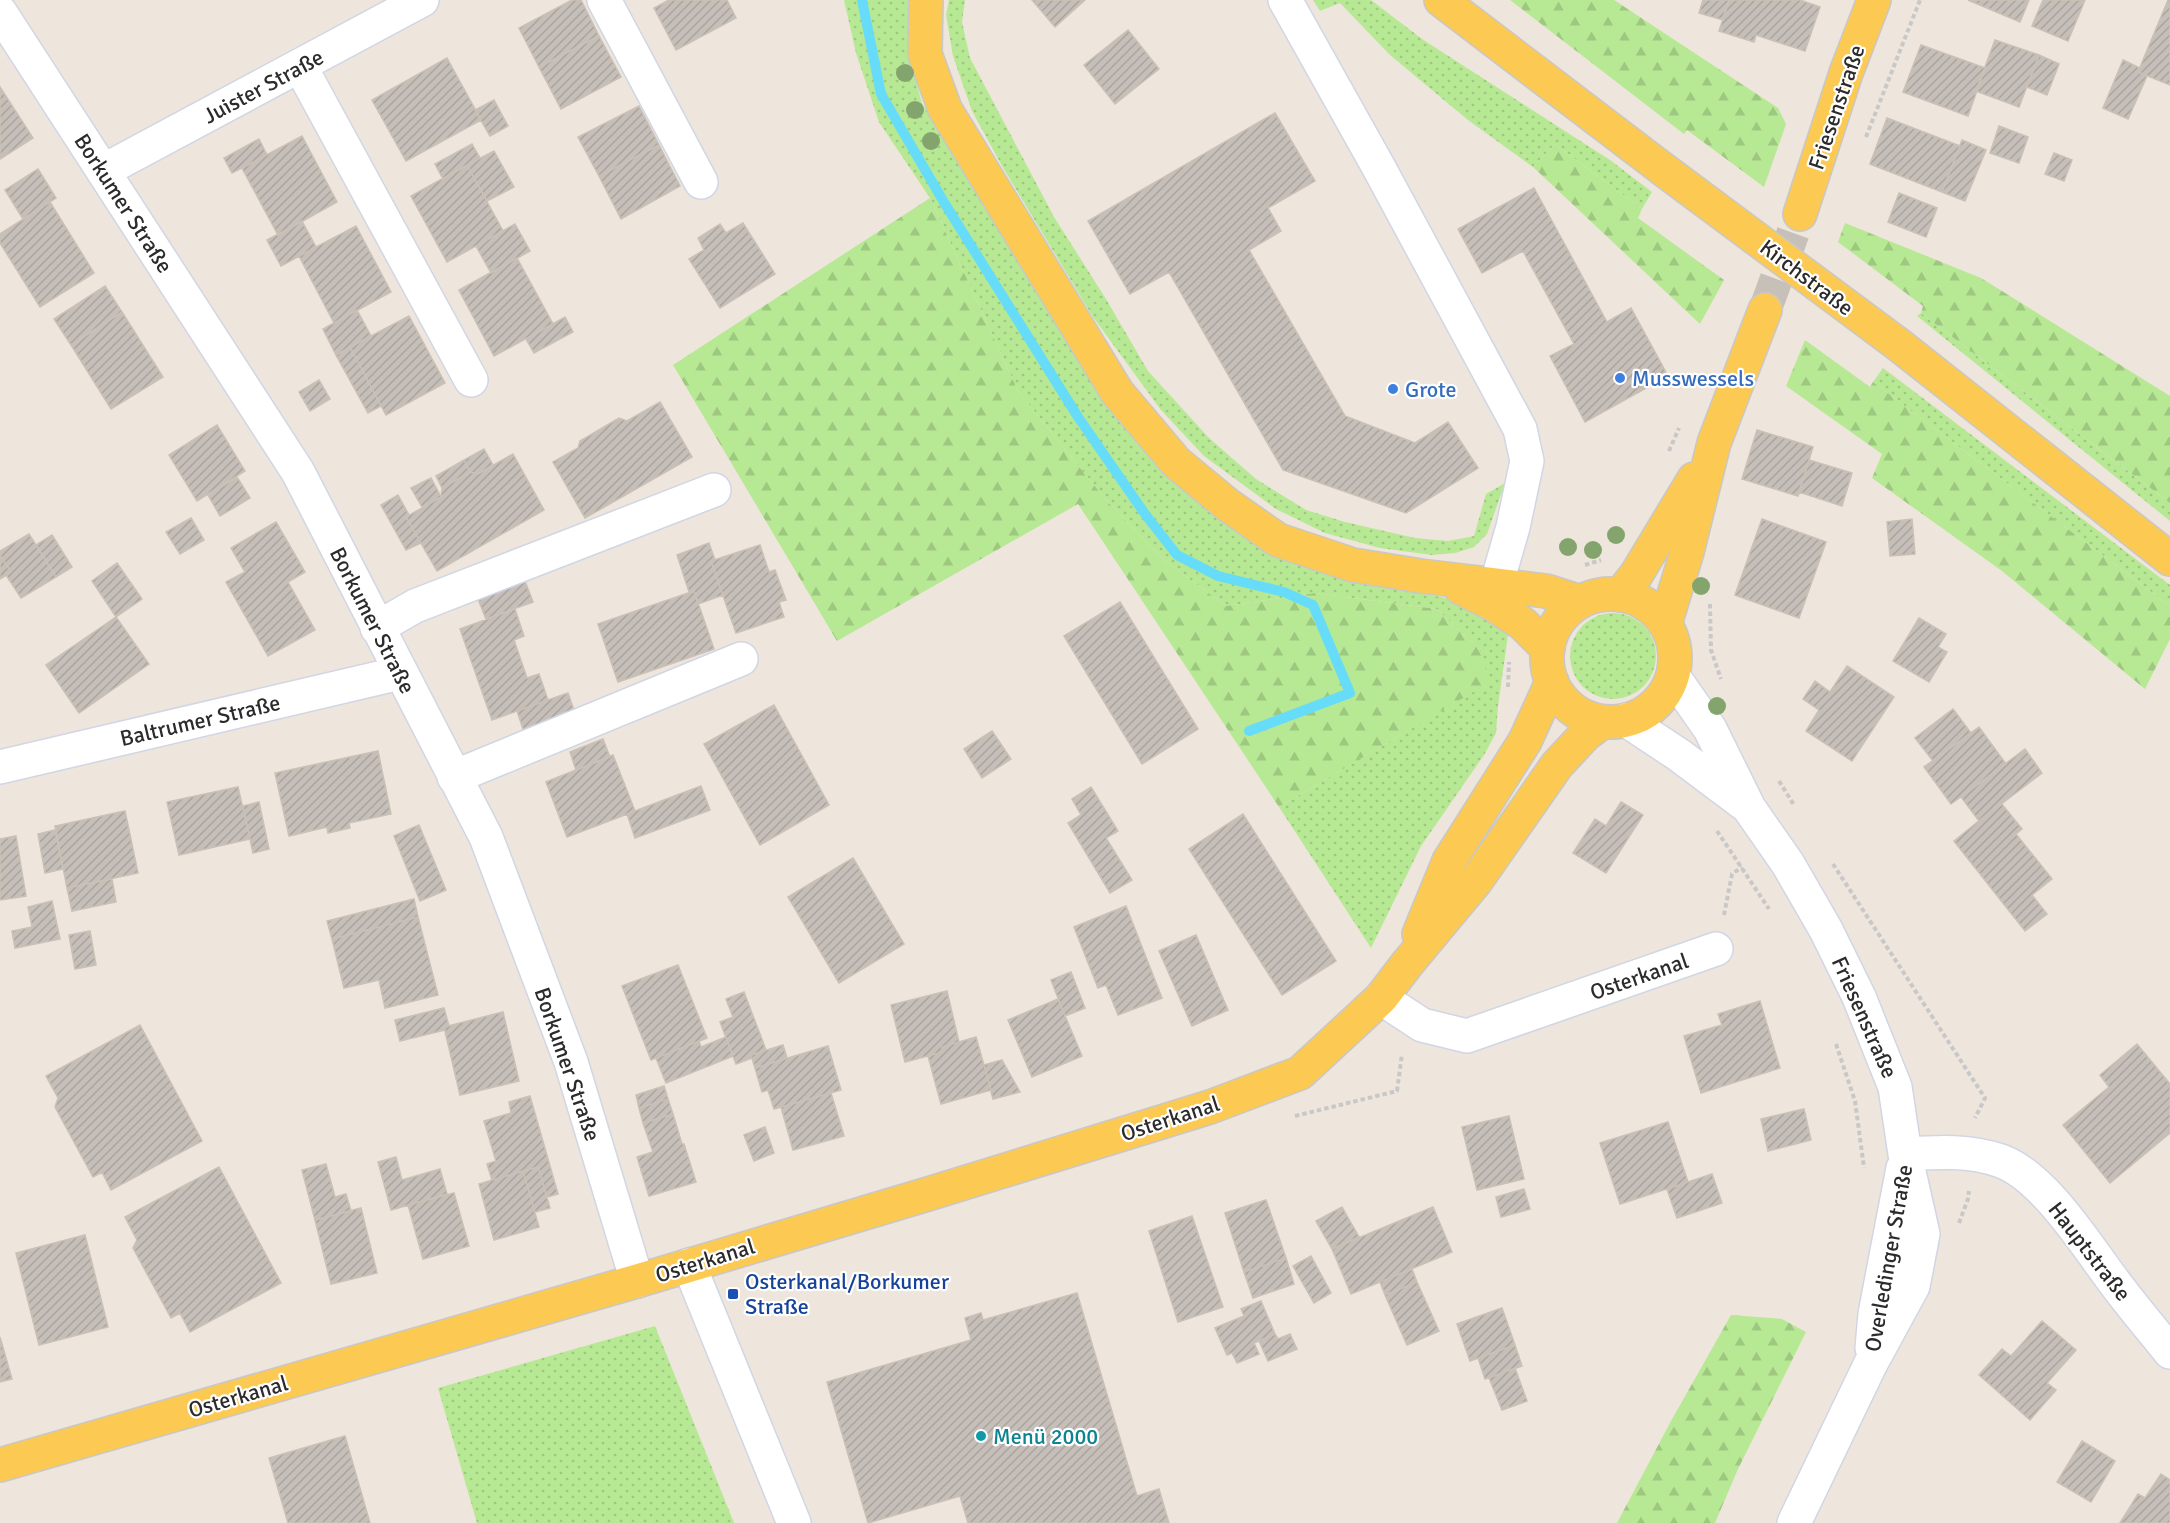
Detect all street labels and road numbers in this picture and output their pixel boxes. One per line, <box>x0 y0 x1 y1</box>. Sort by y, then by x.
street label: Friesenstraße <box>1803 41 1870 173</box>
street label: Juister Straße <box>198 43 328 130</box>
street label: Borkumer Straße <box>68 128 179 278</box>
street label: Kirchstraße <box>1755 233 1859 321</box>
street label: Borkumer Straße <box>324 542 421 698</box>
street label: Baltrumer Straße <box>117 689 283 752</box>
street label: Osterkanal <box>1586 947 1692 1006</box>
street label: Friesenstraße <box>1826 952 1903 1082</box>
street label: Borkumer Straße <box>529 984 606 1145</box>
street label: Osterkanal <box>1117 1090 1223 1147</box>
street label: Overledinger Straße <box>1859 1162 1918 1354</box>
street label: Hauptstraße <box>2042 1196 2137 1306</box>
street label: Osterkanal <box>652 1233 758 1288</box>
street label: Osterkanal <box>185 1369 291 1424</box>

